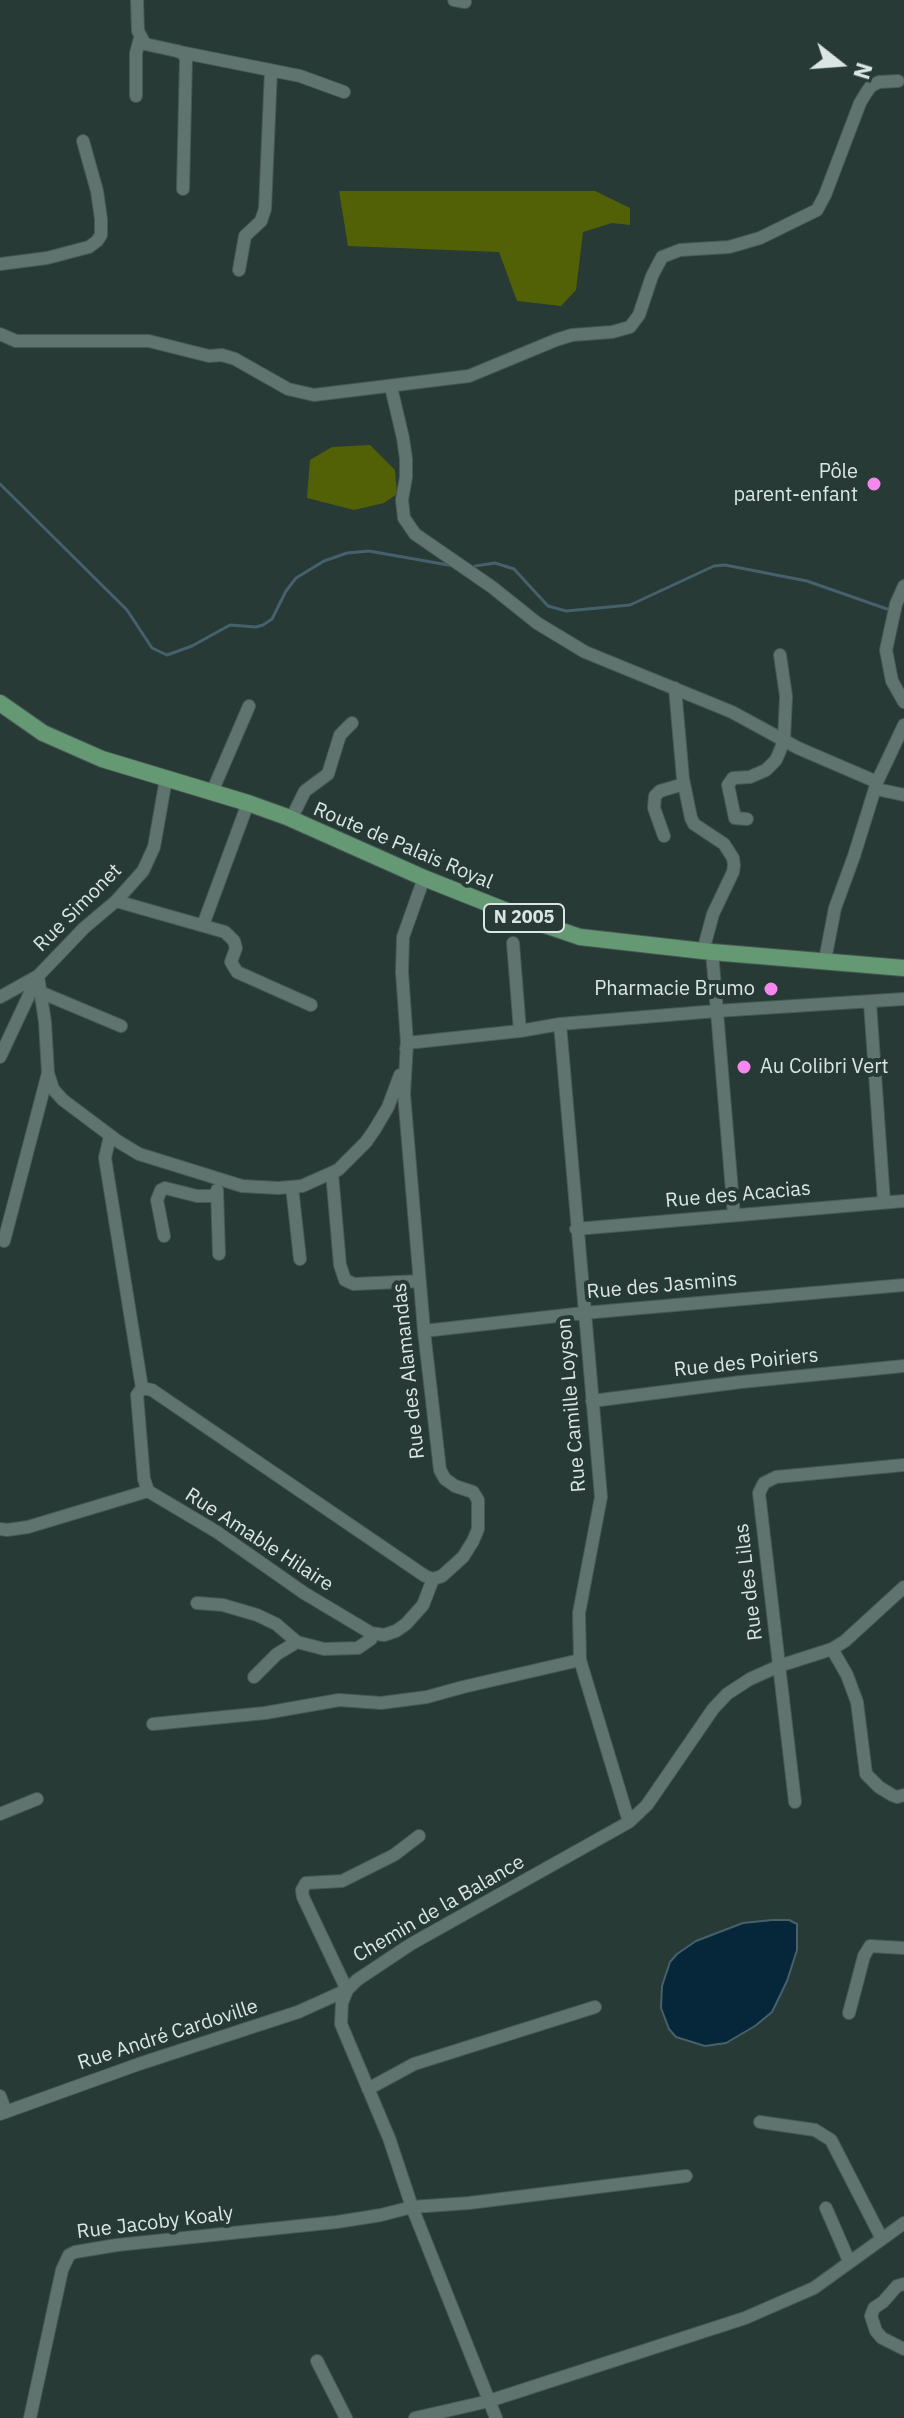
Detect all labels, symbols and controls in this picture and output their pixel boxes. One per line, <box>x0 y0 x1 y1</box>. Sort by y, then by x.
north arrow <box>800 24 880 104</box>
text: N <box>847 59 880 83</box>
place label: Pôle parent-enfant <box>733 460 858 507</box>
marker: Pôle parent-enfant <box>865 475 883 493</box>
street label: Route de Palais Royal <box>310 797 496 895</box>
street label: Rue Simonet <box>29 859 127 957</box>
road number: N 2005 <box>484 904 564 932</box>
place label: Pharmacie Brumo <box>594 977 755 1001</box>
marker: Pharmacie Brumo <box>762 980 780 998</box>
place label: Au Colibri Vert <box>760 1055 889 1079</box>
marker: Au Colibri Vert <box>735 1058 753 1076</box>
street label: Rue des Acacias <box>664 1177 812 1213</box>
street label: Rue des Jasmins <box>586 1267 738 1305</box>
street label: Rue des Alamandas <box>388 1282 430 1460</box>
street label: Rue Camille Loyson <box>552 1317 592 1493</box>
street label: Rue des Poiriers <box>673 1343 819 1383</box>
street label: Rue Amable Hilaire <box>180 1483 338 1597</box>
street label: Rue des Lilas <box>730 1522 768 1642</box>
street label: Chemin de la Balance <box>349 1850 529 1968</box>
street label: Rue André Cardoville <box>75 1995 261 2075</box>
street label: Rue Jacoby Koaly <box>75 2202 235 2244</box>

